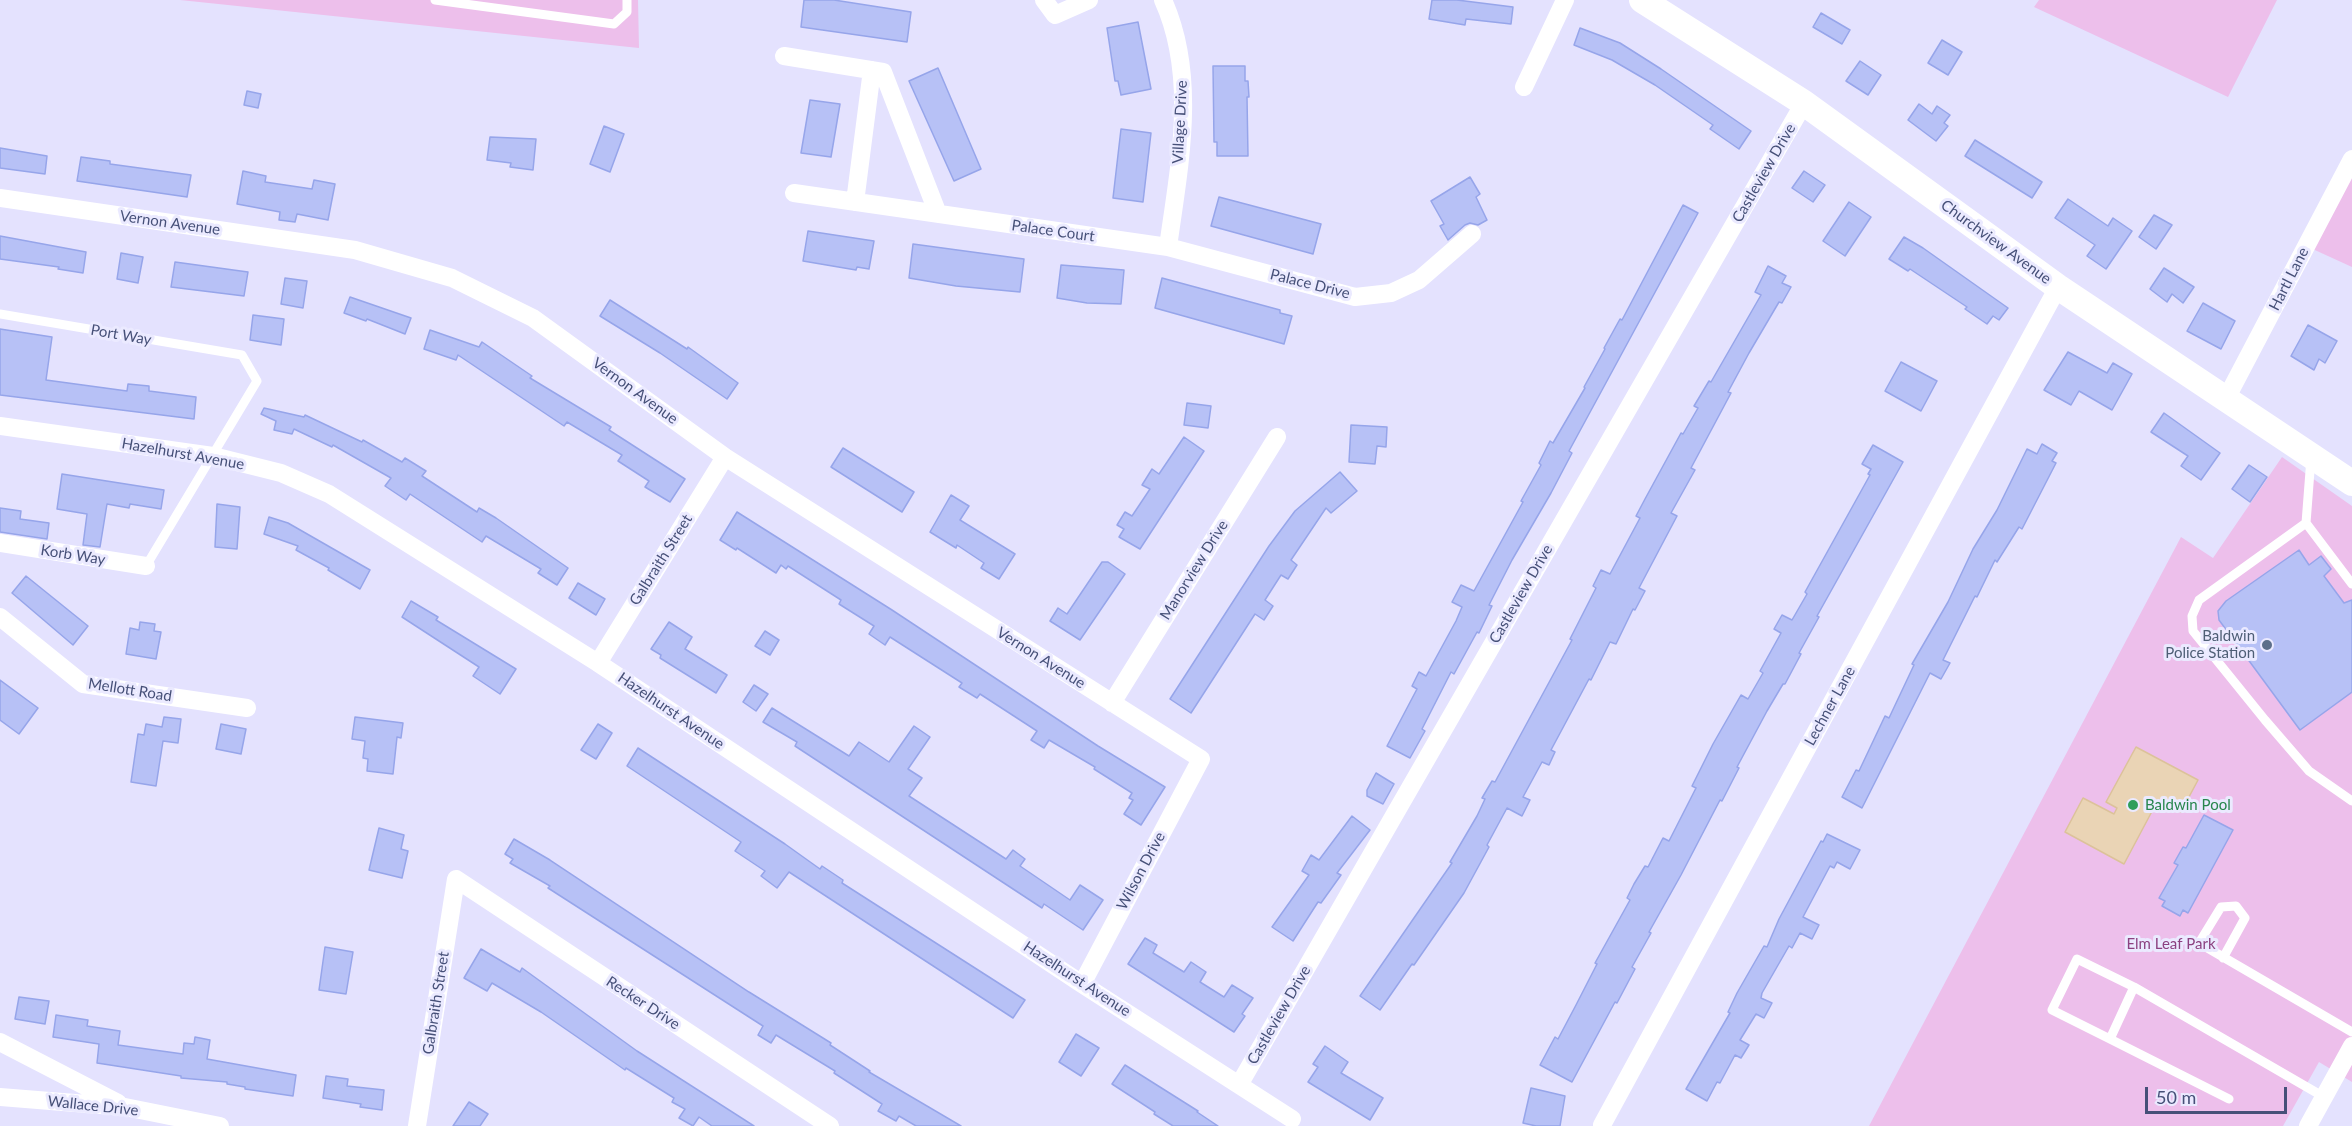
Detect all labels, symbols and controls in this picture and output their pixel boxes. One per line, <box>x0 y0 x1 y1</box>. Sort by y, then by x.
street label: Village Drive <box>1169 80 1191 164</box>
street label: Castleview Drive <box>1728 120 1800 226</box>
street label: Churchview Avenue <box>1937 196 2055 288</box>
street label: Vernon Avenue <box>119 207 221 239</box>
street label: Palace Court <box>1010 216 1096 246</box>
street label: Hartl Lane <box>2265 244 2313 314</box>
street label: Palace Drive <box>1268 265 1352 303</box>
street label: Port Way <box>89 321 153 349</box>
street label: Vernon Avenue <box>589 354 681 428</box>
street label: Hazelhurst Avenue <box>120 434 246 474</box>
street label: Galbraith Street <box>626 511 696 609</box>
street label: Manorview Drive <box>1156 517 1232 623</box>
street label: Korb Way <box>39 541 107 569</box>
street label: Castleview Drive <box>1485 541 1557 647</box>
street label: Vernon Avenue <box>993 624 1089 692</box>
place label: Baldwin Police Station <box>2165 627 2255 662</box>
marker: Baldwin Police Station <box>2260 638 2274 652</box>
street label: Lechner Lane <box>1801 663 1859 749</box>
street label: Hazelhurst Avenue <box>614 669 728 753</box>
street label: Mellott Road <box>87 675 173 705</box>
place label: Baldwin Pool <box>2145 796 2231 814</box>
marker: Baldwin Pool <box>2126 798 2140 812</box>
street label: Wilson Drive <box>1113 829 1169 913</box>
park label: Elm Leaf Park <box>2126 935 2216 953</box>
street label: Hazelhurst Avenue <box>1020 938 1134 1020</box>
street label: Galbraith Street <box>419 950 453 1056</box>
street label: Castleview Drive <box>1243 962 1315 1068</box>
street label: Recker Drive <box>603 973 683 1033</box>
scale bar <box>2148 1075 2290 1113</box>
text: 50 m <box>2156 1086 2196 1108</box>
street label: Wallace Drive <box>47 1092 139 1120</box>

